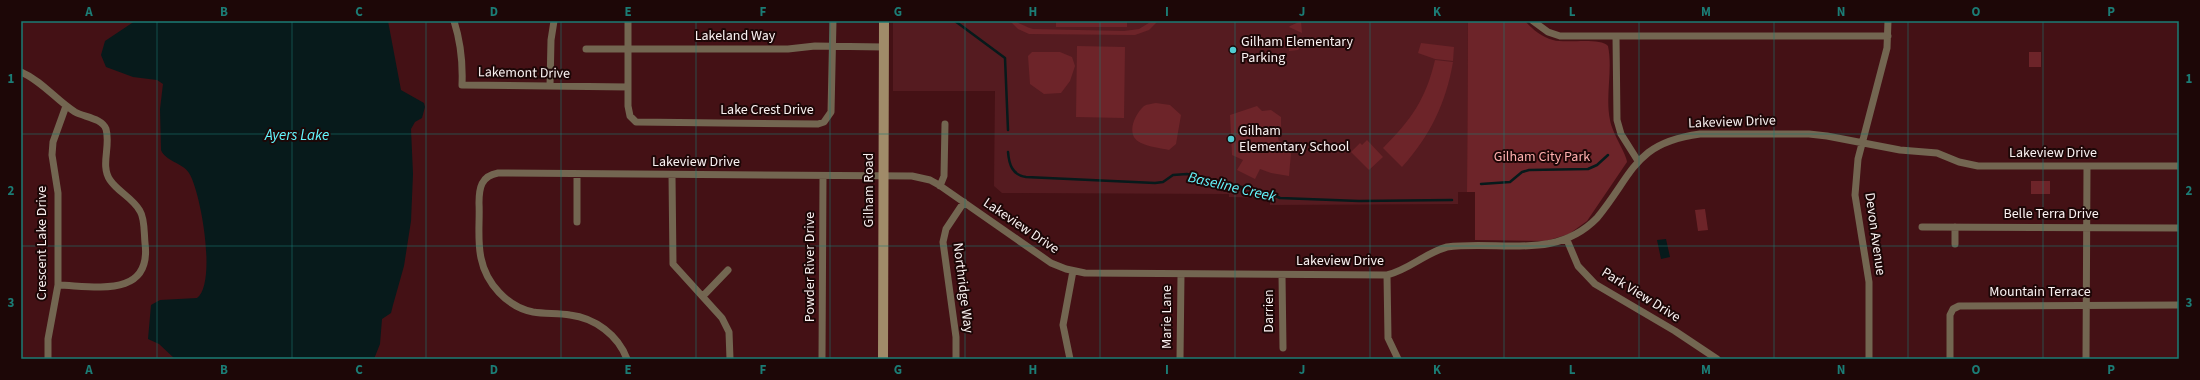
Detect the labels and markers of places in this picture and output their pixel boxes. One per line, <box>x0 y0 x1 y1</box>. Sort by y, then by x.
place label: Gilham Elementary Parking <box>1241 32 1354 68</box>
marker: Gilham Elementary Parking <box>1228 45 1238 55</box>
place label: Gilham Elementary School <box>1239 121 1350 157</box>
marker: Gilham Elementary School <box>1226 134 1236 144</box>

